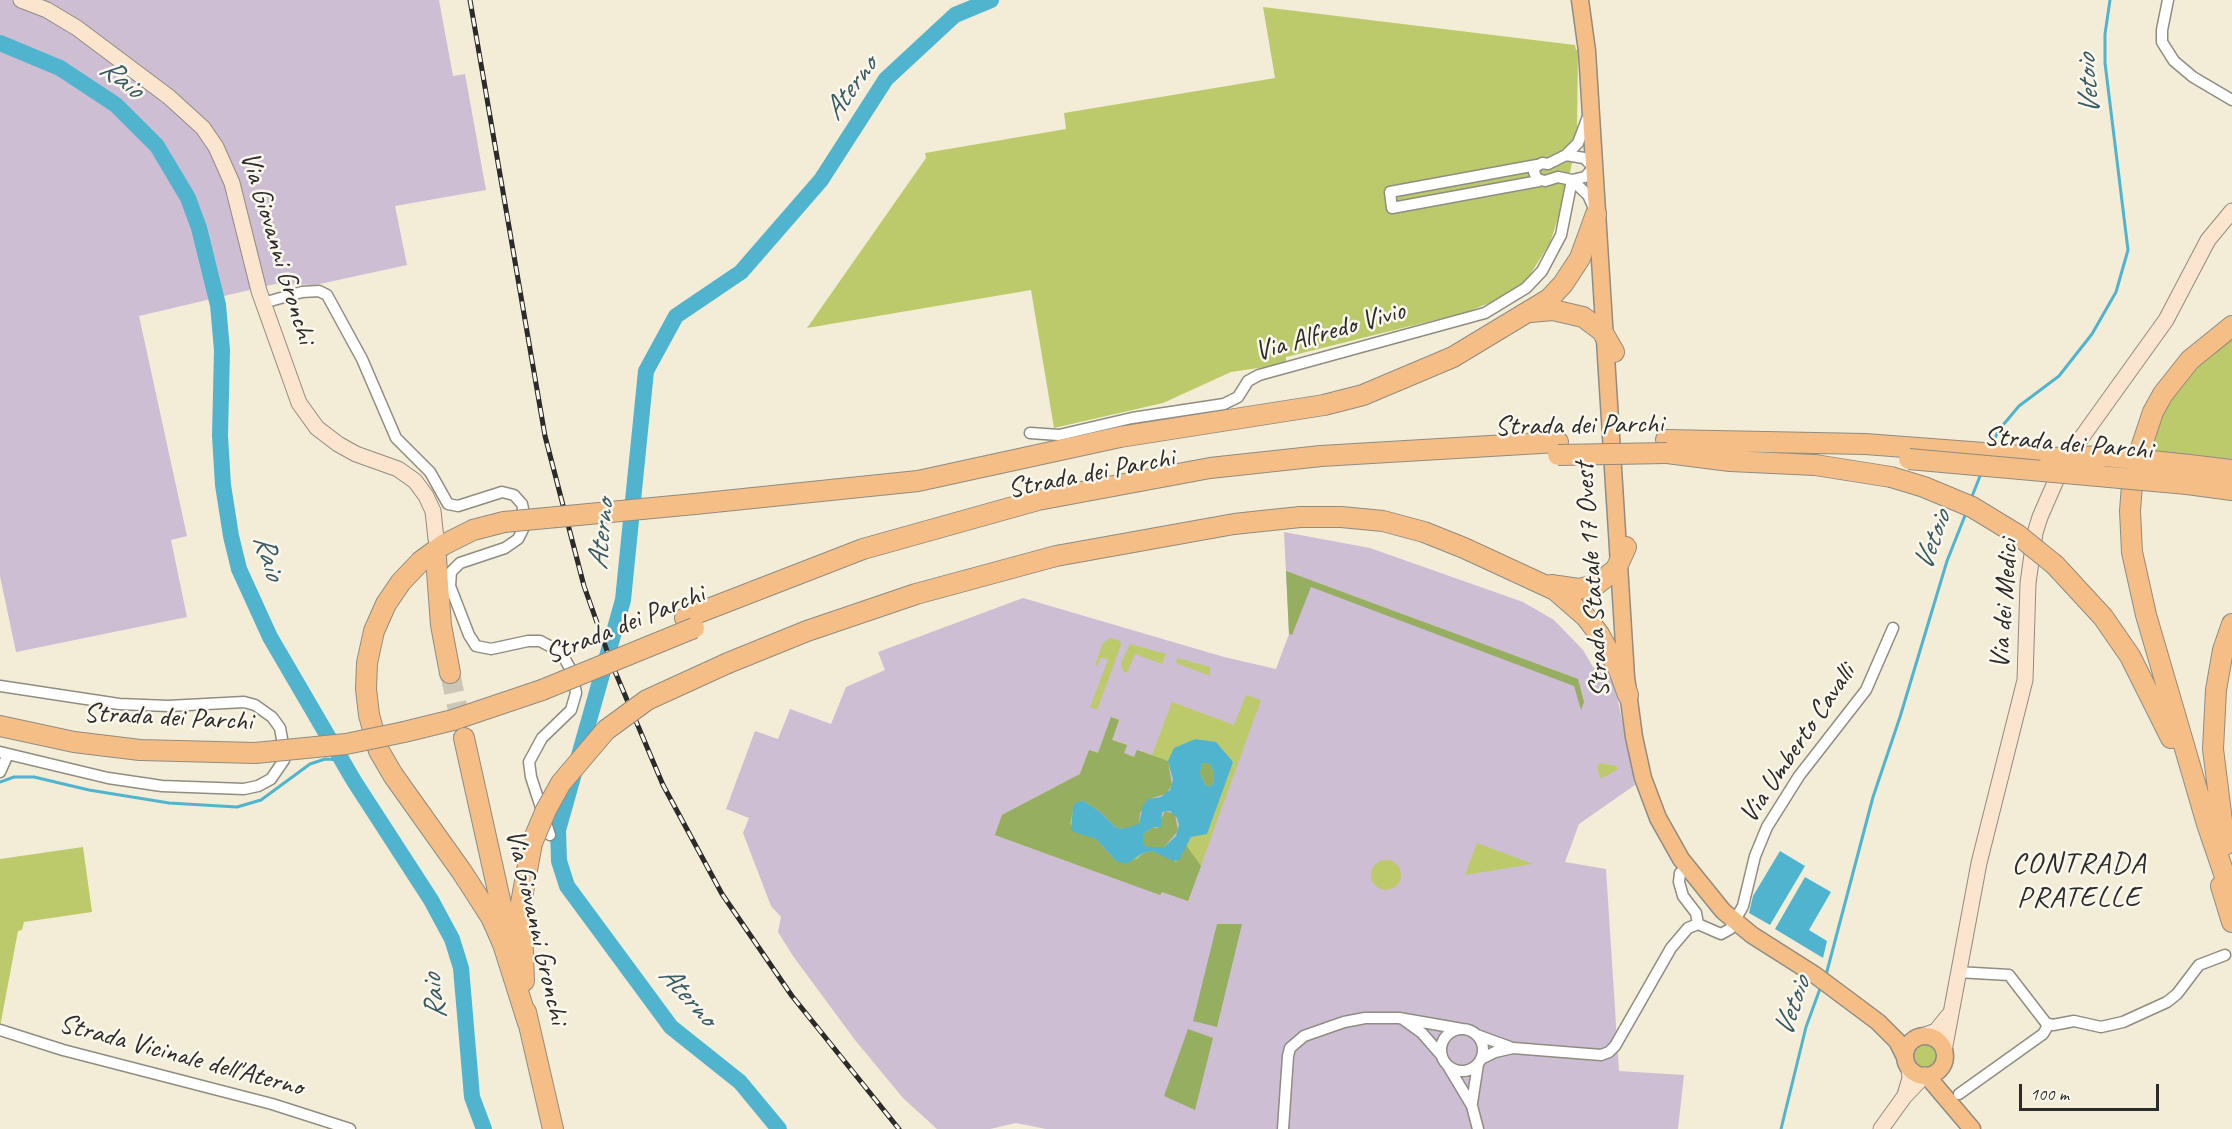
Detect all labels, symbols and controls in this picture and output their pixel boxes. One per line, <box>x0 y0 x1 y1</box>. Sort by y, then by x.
water label: Aterno <box>816 50 886 128</box>
water label: Raio <box>92 51 150 107</box>
water label: Vetoio <box>2069 54 2109 116</box>
street label: Via Giovanni Gronchi <box>232 148 322 348</box>
street label: Via Alfredo Vivio <box>1251 295 1409 369</box>
street label: Strada dei Parchi <box>1494 408 1664 444</box>
street label: Strada dei Parchi <box>1982 420 2154 468</box>
street label: Strada dei Parchi <box>1005 441 1177 507</box>
street label: Strada Statale 17 Ovest <box>1568 461 1618 699</box>
water label: Aterno <box>580 498 624 572</box>
water label: Vetoio <box>1906 507 1960 575</box>
water label: Raio <box>244 530 292 584</box>
street label: Via dei Medici <box>1984 538 2026 670</box>
street label: Strada dei Parchi <box>540 578 710 672</box>
street label: Via Umberto Cavalli <box>1733 658 1863 830</box>
street label: Strada dei Parchi <box>83 697 253 739</box>
street label: Via Giovanni Gronchi <box>497 826 575 1028</box>
district label: CONTRADA PRATELLE <box>2012 846 2146 916</box>
water label: Aterno <box>650 958 724 1034</box>
water label: Raio <box>414 972 456 1022</box>
water label: Vetoio <box>1766 973 1820 1041</box>
street label: Strada Vicinale dell'Aterno <box>55 1007 307 1105</box>
scale bar <box>2022 1072 2162 1110</box>
text: 100 m <box>2030 1083 2069 1105</box>

